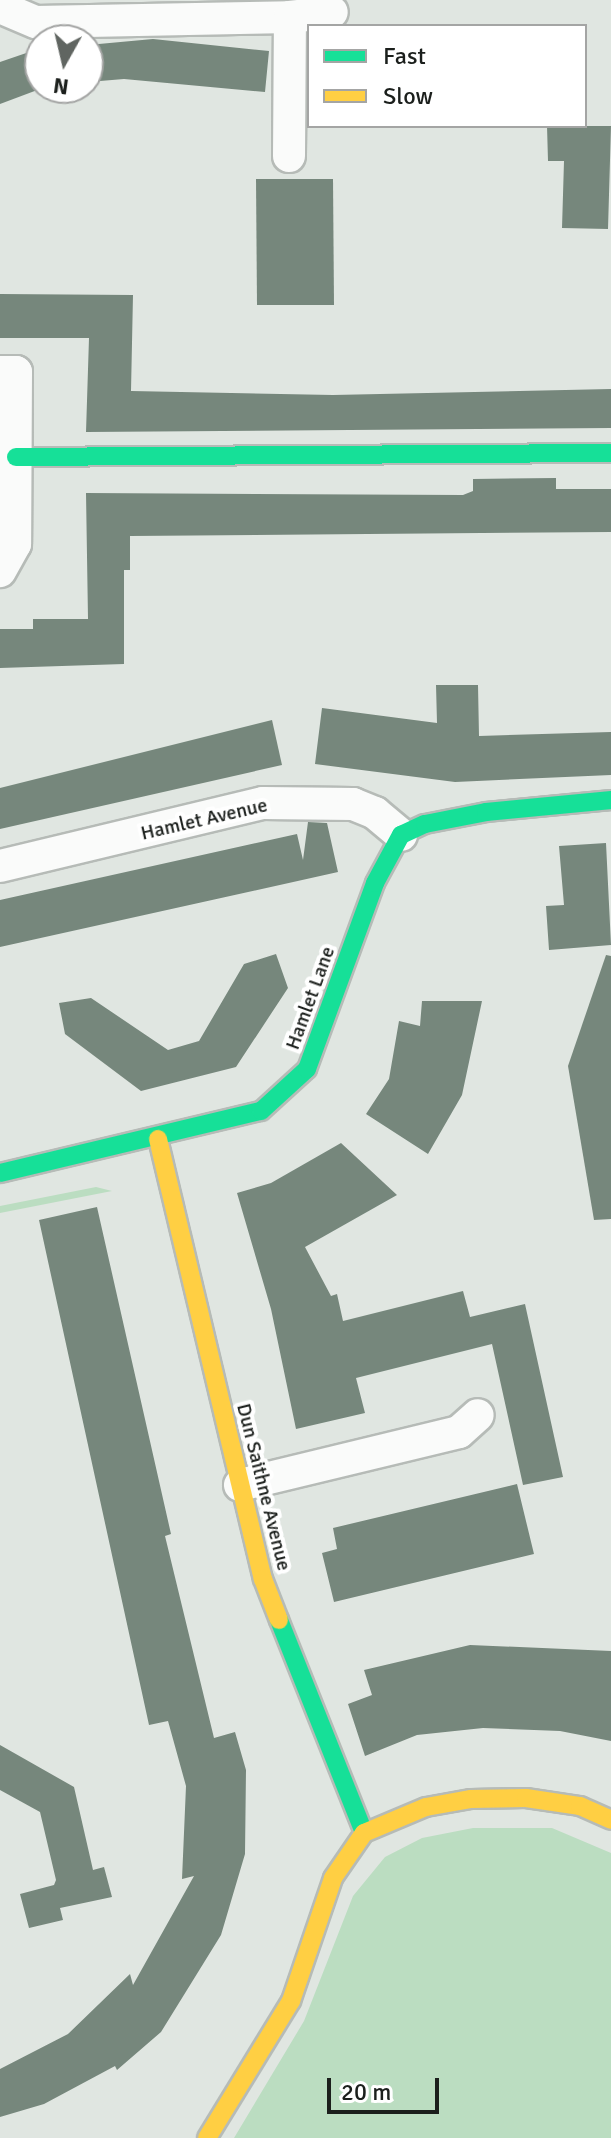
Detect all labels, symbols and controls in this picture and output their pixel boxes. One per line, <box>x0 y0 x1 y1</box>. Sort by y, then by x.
north arrow <box>24 24 104 104</box>
legend <box>307 24 587 128</box>
text: Fast <box>383 41 426 71</box>
text: N <box>51 72 70 101</box>
text: Slow <box>383 81 433 111</box>
street label: Hamlet Avenue <box>138 793 270 845</box>
street label: Hamlet Lane <box>280 943 340 1053</box>
street label: Dun Saithne Avenue <box>232 1401 296 1573</box>
scale bar <box>331 2062 443 2112</box>
text: 20 m <box>341 2077 391 2107</box>

